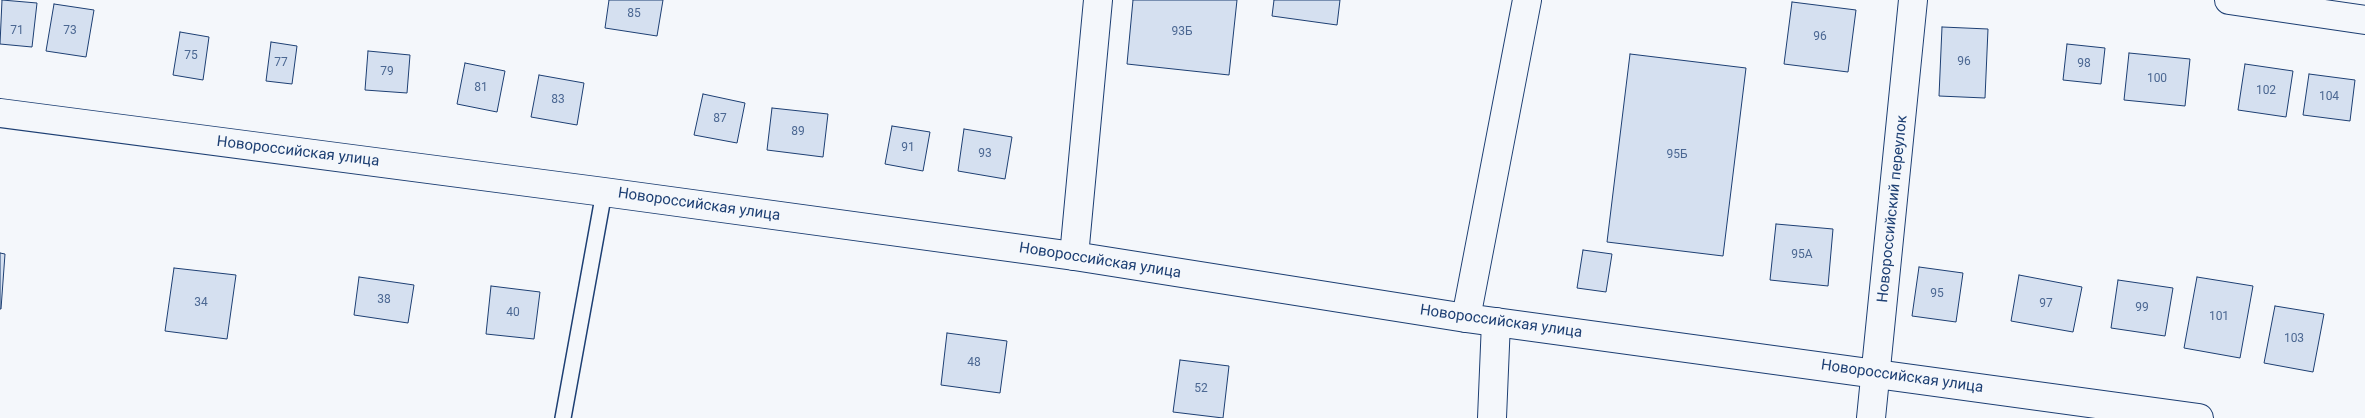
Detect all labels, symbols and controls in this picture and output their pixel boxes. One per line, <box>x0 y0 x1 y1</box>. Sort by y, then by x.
house number: 85 <box>627 7 641 21</box>
house number: 71 <box>10 24 24 38</box>
house number: 73 <box>63 24 77 38</box>
house number: 93Б <box>1171 25 1193 39</box>
house number: 96 <box>1813 30 1827 44</box>
house number: 75 <box>184 49 198 63</box>
house number: 96 <box>1957 55 1971 69</box>
house number: 77 <box>274 56 288 70</box>
house number: 98 <box>2077 57 2091 71</box>
house number: 79 <box>380 65 394 79</box>
house number: 100 <box>2147 72 2167 86</box>
house number: 81 <box>474 81 488 95</box>
house number: 102 <box>2256 84 2276 98</box>
house number: 104 <box>2319 90 2339 104</box>
house number: 83 <box>551 93 565 107</box>
house number: 87 <box>713 112 727 126</box>
street label: Новороссийский переулок <box>1874 114 1912 304</box>
house number: 89 <box>791 125 805 139</box>
street label: Новороссийская улица <box>216 133 380 171</box>
house number: 91 <box>901 141 915 155</box>
house number: 93 <box>978 147 992 161</box>
house number: 95Б <box>1666 148 1688 162</box>
street label: Новороссийская улица <box>617 185 781 225</box>
street label: Новороссийская улица <box>1018 239 1182 283</box>
house number: 95А <box>1791 248 1813 262</box>
house number: 95 <box>1930 287 1944 301</box>
house number: 38 <box>377 293 391 307</box>
house number: 34 <box>194 296 208 310</box>
house number: 97 <box>2039 297 2053 311</box>
house number: 99 <box>2135 301 2149 315</box>
street label: Новороссийская улица <box>1419 302 1583 342</box>
house number: 40 <box>506 306 520 320</box>
house number: 101 <box>2209 310 2229 324</box>
house number: 103 <box>2284 332 2304 346</box>
house number: 48 <box>967 356 981 370</box>
street label: Новороссийская улица <box>1820 357 1984 397</box>
house number: 52 <box>1194 382 1208 396</box>

